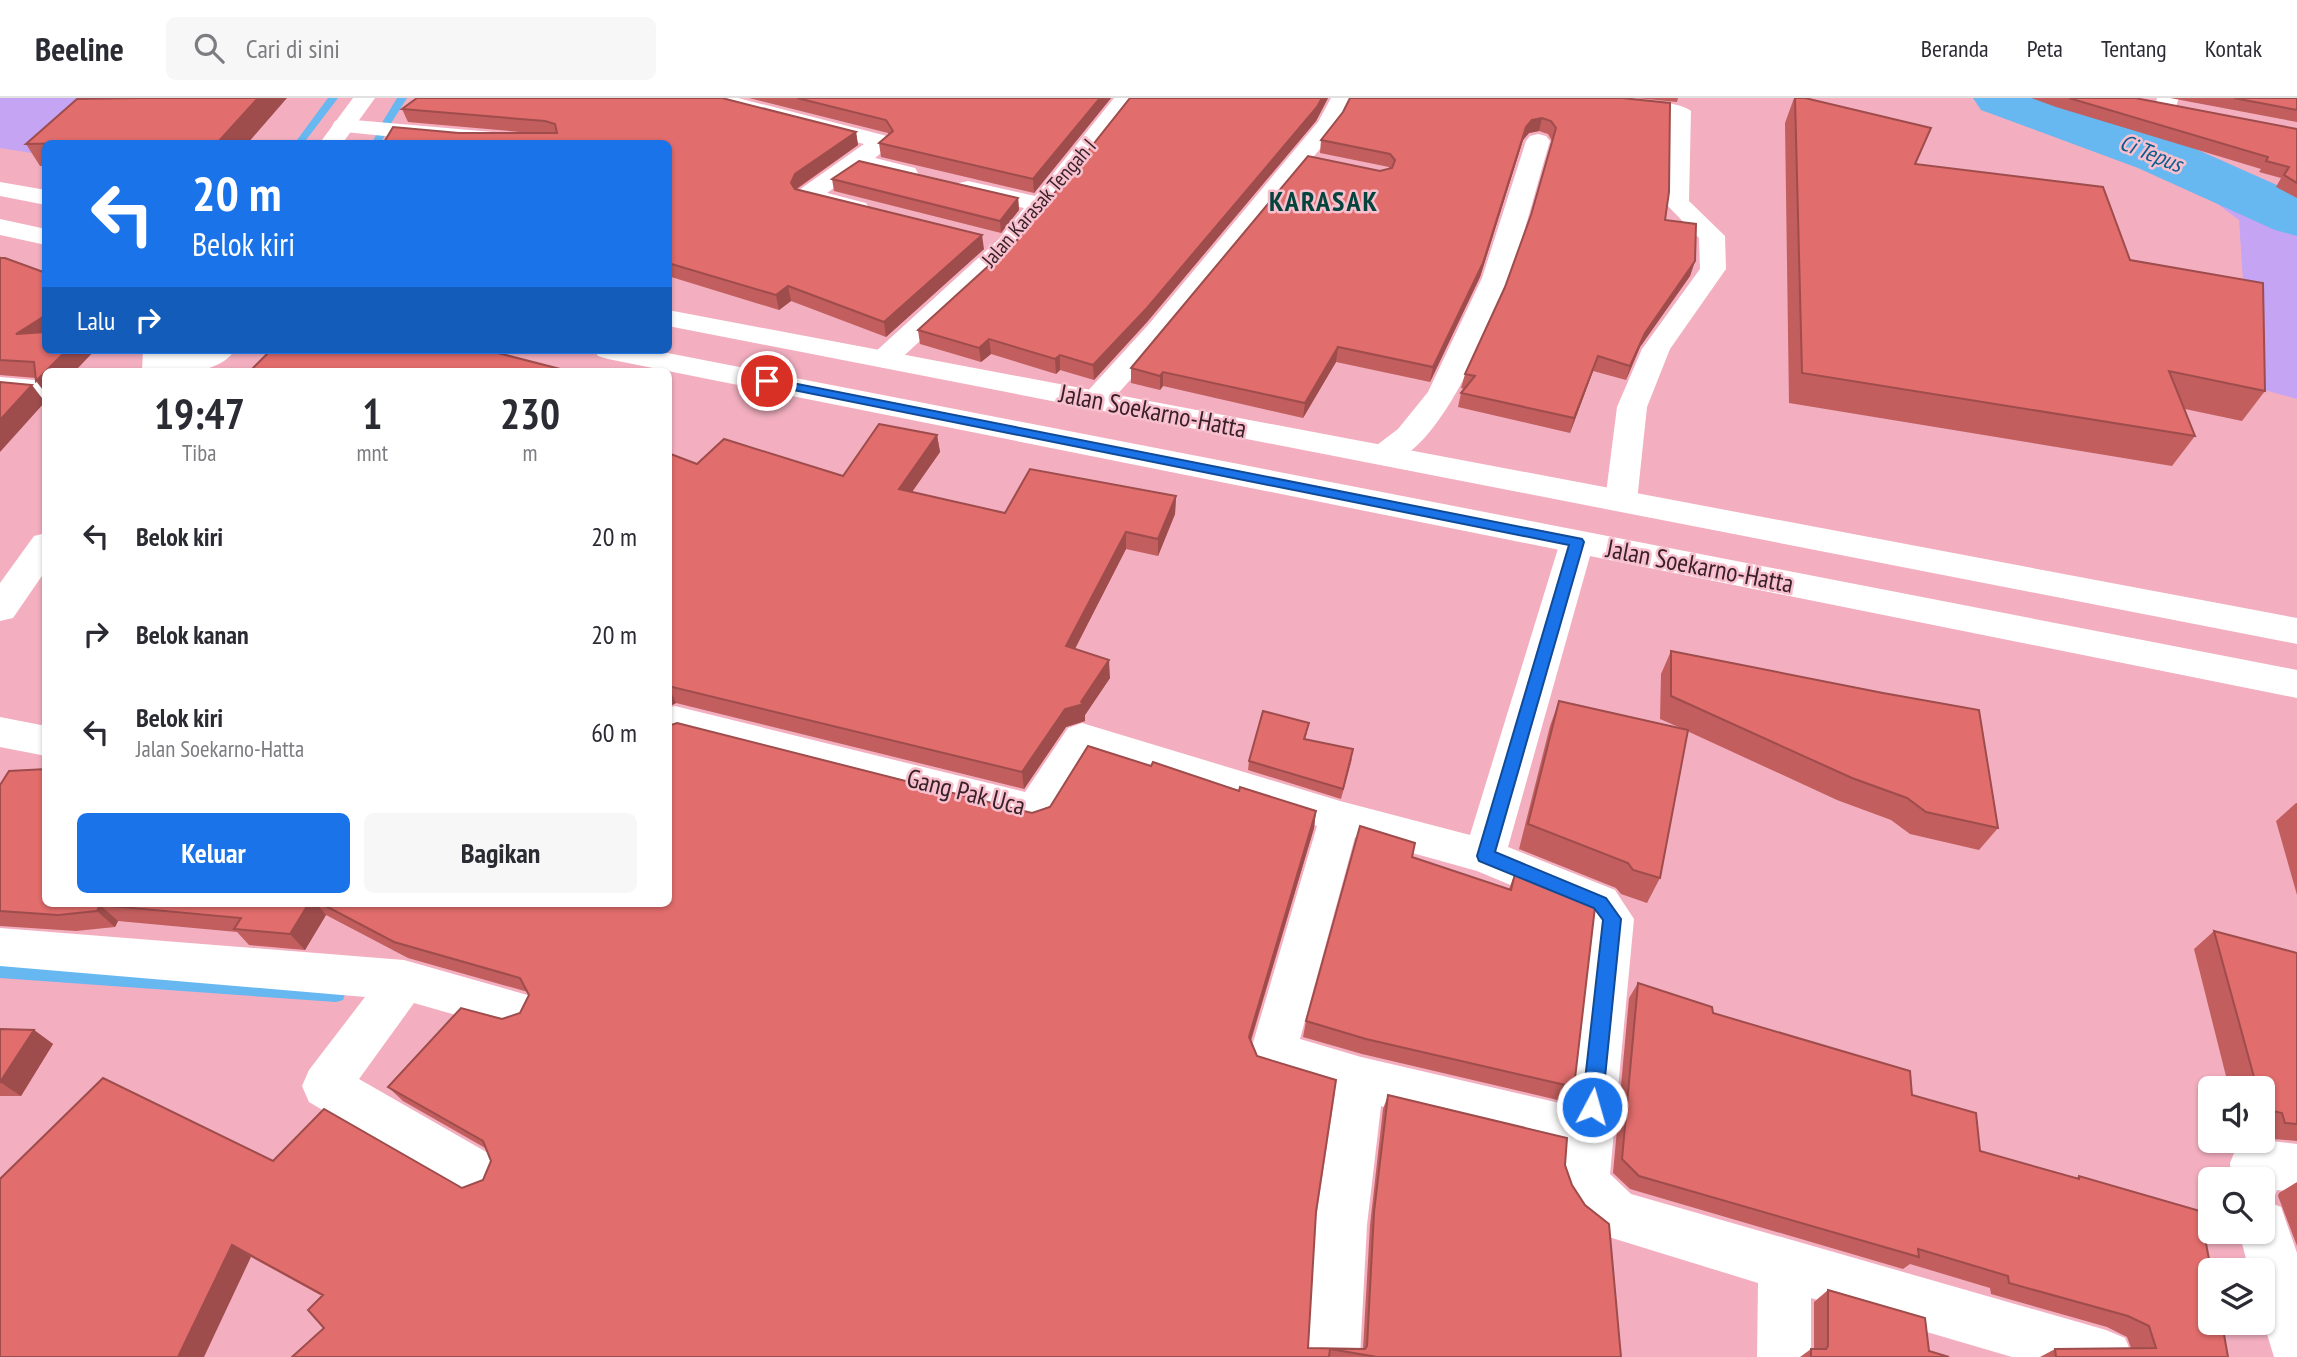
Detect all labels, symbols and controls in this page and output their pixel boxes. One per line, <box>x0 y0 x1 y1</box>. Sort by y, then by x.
search box <box>166 17 656 80</box>
text: Beeline <box>35 27 124 70</box>
icon: search <box>190 29 228 67</box>
text: Cari di sini <box>246 32 340 65</box>
text: Beranda <box>1921 33 1989 64</box>
text: Peta <box>2027 33 2063 64</box>
text: Tentang <box>2101 33 2167 64</box>
text: Kontak <box>2205 33 2262 64</box>
water label: Ci Tepus <box>2116 127 2189 179</box>
street label: Jalan Karasak Tengah I <box>975 133 1102 273</box>
text: 20 m <box>192 161 281 225</box>
icon: left <box>77 168 168 259</box>
district label: KARASAK <box>1269 182 1379 219</box>
text: Belok kiri <box>192 223 295 265</box>
icon: right <box>129 301 167 339</box>
text: Lalu <box>77 304 115 337</box>
pin <box>737 351 797 411</box>
icon: arrive <box>748 362 786 400</box>
street label: Jalan Soekarno-Hatta <box>1056 376 1250 445</box>
text: 19:47 <box>154 386 245 441</box>
text: 1 <box>362 386 382 441</box>
text: 230 <box>500 386 560 441</box>
text: Tiba <box>182 438 217 467</box>
text: mnt <box>357 438 388 467</box>
text: m <box>523 438 538 467</box>
icon: left <box>77 517 115 555</box>
text: Belok kiri <box>136 520 223 553</box>
text: 20 m <box>591 520 637 553</box>
street label: Jalan Soekarno-Hatta <box>1603 531 1797 600</box>
icon: right <box>77 615 115 653</box>
text: Belok kanan <box>136 618 249 651</box>
text: 20 m <box>591 618 637 651</box>
text: Belok kiri <box>136 701 223 734</box>
icon: left <box>77 713 115 751</box>
text: 60 m <box>591 716 637 749</box>
text: Jalan Soekarno-Hatta <box>136 734 304 763</box>
street label: Gang Pak Uca <box>903 761 1029 822</box>
button: Keluar <box>77 813 350 893</box>
button: Bagikan <box>364 813 637 893</box>
position arrow <box>1555 1070 1629 1144</box>
map controls <box>2198 1076 2275 1335</box>
button: sound <box>2198 1076 2275 1153</box>
button: search <box>2198 1167 2275 1244</box>
button: layers <box>2198 1258 2275 1335</box>

